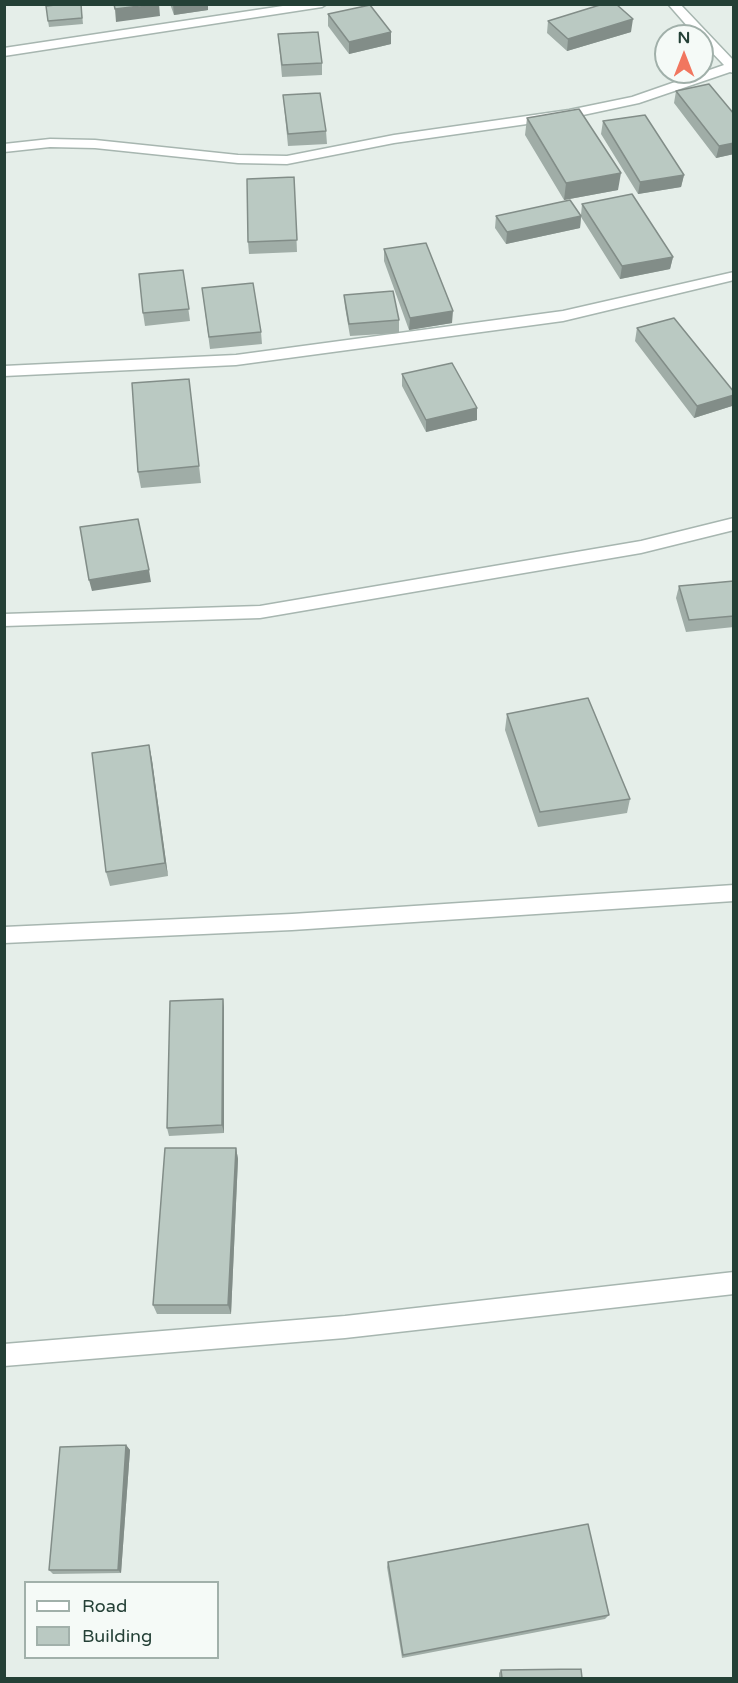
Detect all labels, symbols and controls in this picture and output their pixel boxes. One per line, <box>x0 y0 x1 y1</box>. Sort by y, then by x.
north arrow <box>654 24 714 84</box>
text: N <box>678 28 690 48</box>
legend <box>24 1581 219 1659</box>
text: Road <box>82 1595 127 1617</box>
text: Building <box>82 1625 152 1647</box>

